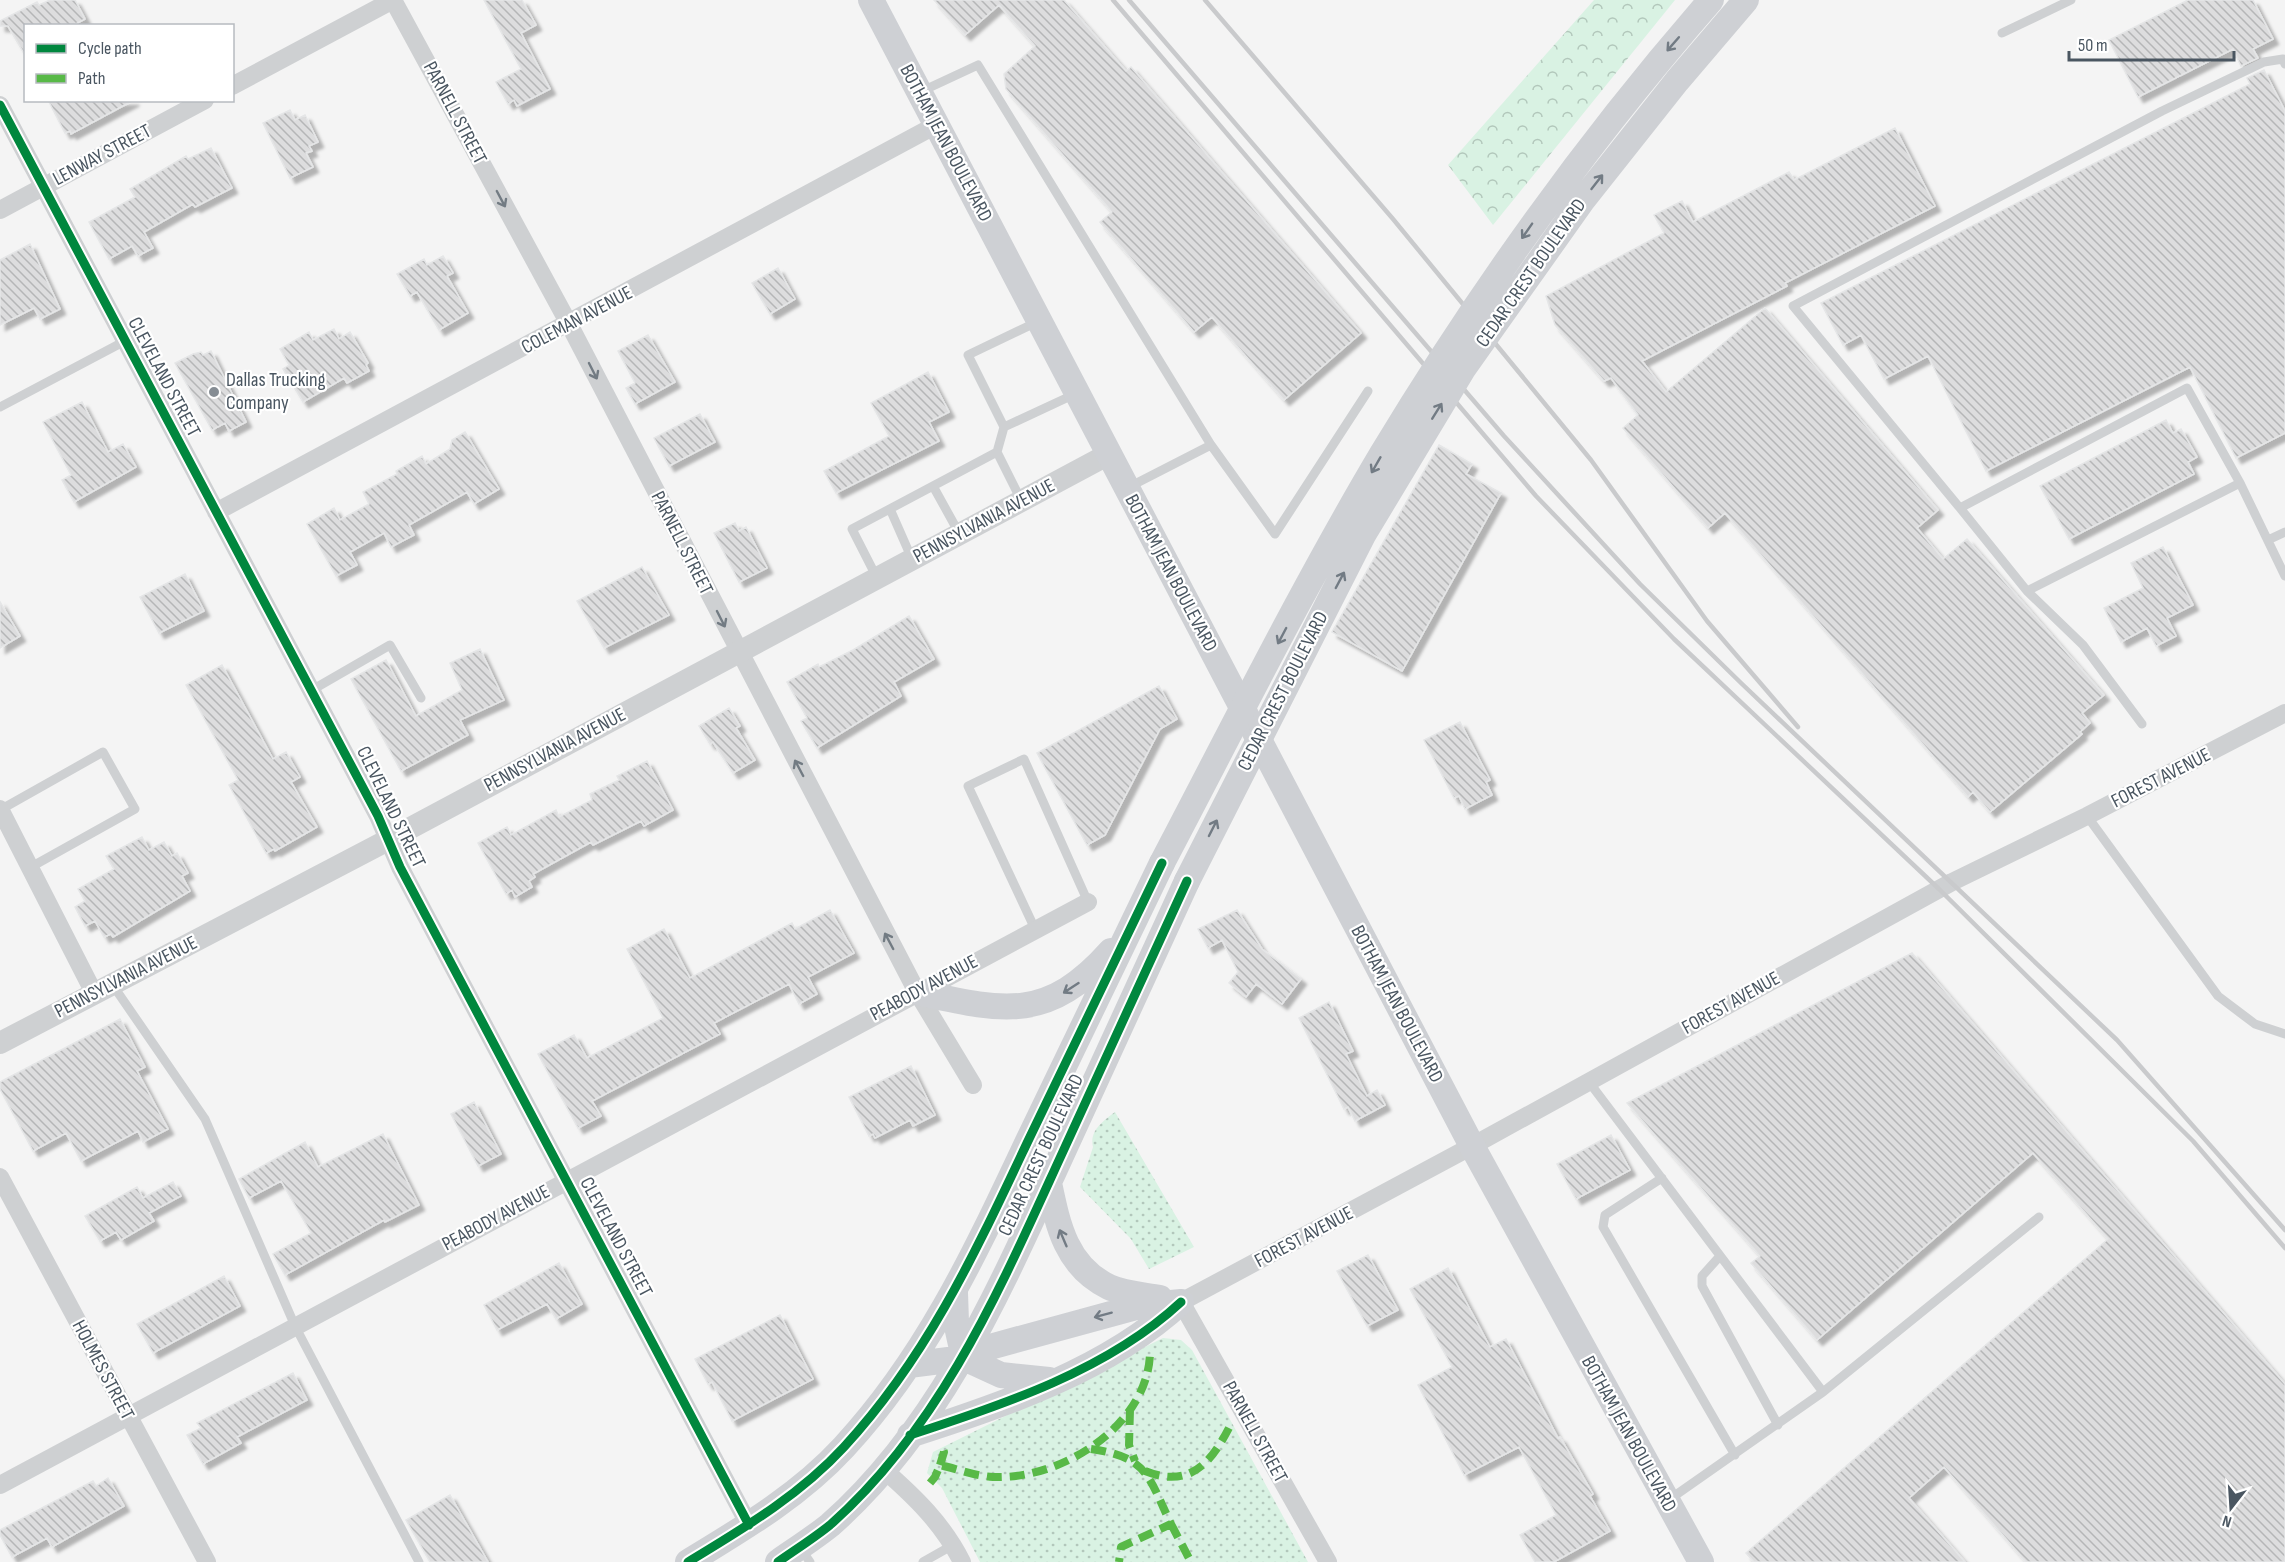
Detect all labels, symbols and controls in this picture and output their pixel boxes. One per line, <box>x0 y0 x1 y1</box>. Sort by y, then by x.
legend <box>24 24 234 102</box>
scale bar <box>2069 24 2234 62</box>
text: 50 m <box>2078 35 2108 56</box>
one-way arrow <box>1666 36 1680 51</box>
text: Cycle path <box>78 38 142 59</box>
street label: PARNELL STREET <box>418 58 492 168</box>
street label: BOTHAM JEAN BOULEVARD <box>894 60 998 226</box>
text: Path <box>78 68 106 89</box>
street label: LENWAY STREET <box>49 119 155 191</box>
one-way arrow <box>1590 174 1603 190</box>
one-way arrow <box>495 190 507 207</box>
street label: CEDAR CREST BOULEVARD <box>1471 194 1591 352</box>
one-way arrow <box>1521 222 1533 239</box>
street label: COLEMAN AVENUE <box>517 281 637 359</box>
street label: CLEVELAND STREET <box>122 313 206 441</box>
one-way arrow <box>587 362 599 379</box>
place label: Dallas Trucking Company <box>226 368 326 415</box>
marker: Dallas Trucking Company <box>207 385 221 399</box>
one-way arrow <box>1432 403 1444 420</box>
one-way arrow <box>1370 456 1382 473</box>
street label: PENNSYLVANIA AVENUE <box>909 474 1059 568</box>
street label: PARNELL STREET <box>646 487 718 599</box>
street label: BOTHAM JEAN BOULEVARD <box>1119 490 1223 656</box>
one-way arrow <box>1335 571 1346 589</box>
street label: CEDAR CREST BOULEVARD <box>1232 607 1334 775</box>
one-way arrow <box>715 610 727 628</box>
one-way arrow <box>1276 627 1288 644</box>
street label: PENNSYLVANIA AVENUE <box>480 703 630 797</box>
street label: CLEVELAND STREET <box>351 742 431 872</box>
street label: FOREST AVENUE <box>2107 743 2215 813</box>
one-way arrow <box>792 759 804 777</box>
one-way arrow <box>1208 820 1219 838</box>
street label: BOTHAM JEAN BOULEVARD <box>1345 921 1449 1087</box>
street label: PENNSYLVANIA AVENUE <box>51 931 201 1023</box>
one-way arrow <box>883 932 895 950</box>
street label: PEABODY AVENUE <box>866 950 982 1026</box>
street label: FOREST AVENUE <box>1678 966 1784 1040</box>
one-way arrow <box>1063 982 1080 994</box>
street label: CEDAR CREST BOULEVARD <box>993 1070 1089 1240</box>
street label: CLEVELAND STREET <box>574 1173 658 1301</box>
street label: PEABODY AVENUE <box>438 1180 554 1256</box>
street label: FOREST AVENUE <box>1251 1201 1357 1273</box>
one-way arrow <box>1057 1230 1068 1248</box>
one-way arrow <box>1094 1310 1113 1322</box>
street label: HOLMES STREET <box>67 1316 139 1424</box>
street label: BOTHAM JEAN BOULEVARD <box>1576 1352 1682 1516</box>
street label: PARNELL STREET <box>1217 1377 1293 1487</box>
north arrow <box>2201 1478 2261 1538</box>
text: N <box>2220 1511 2234 1531</box>

